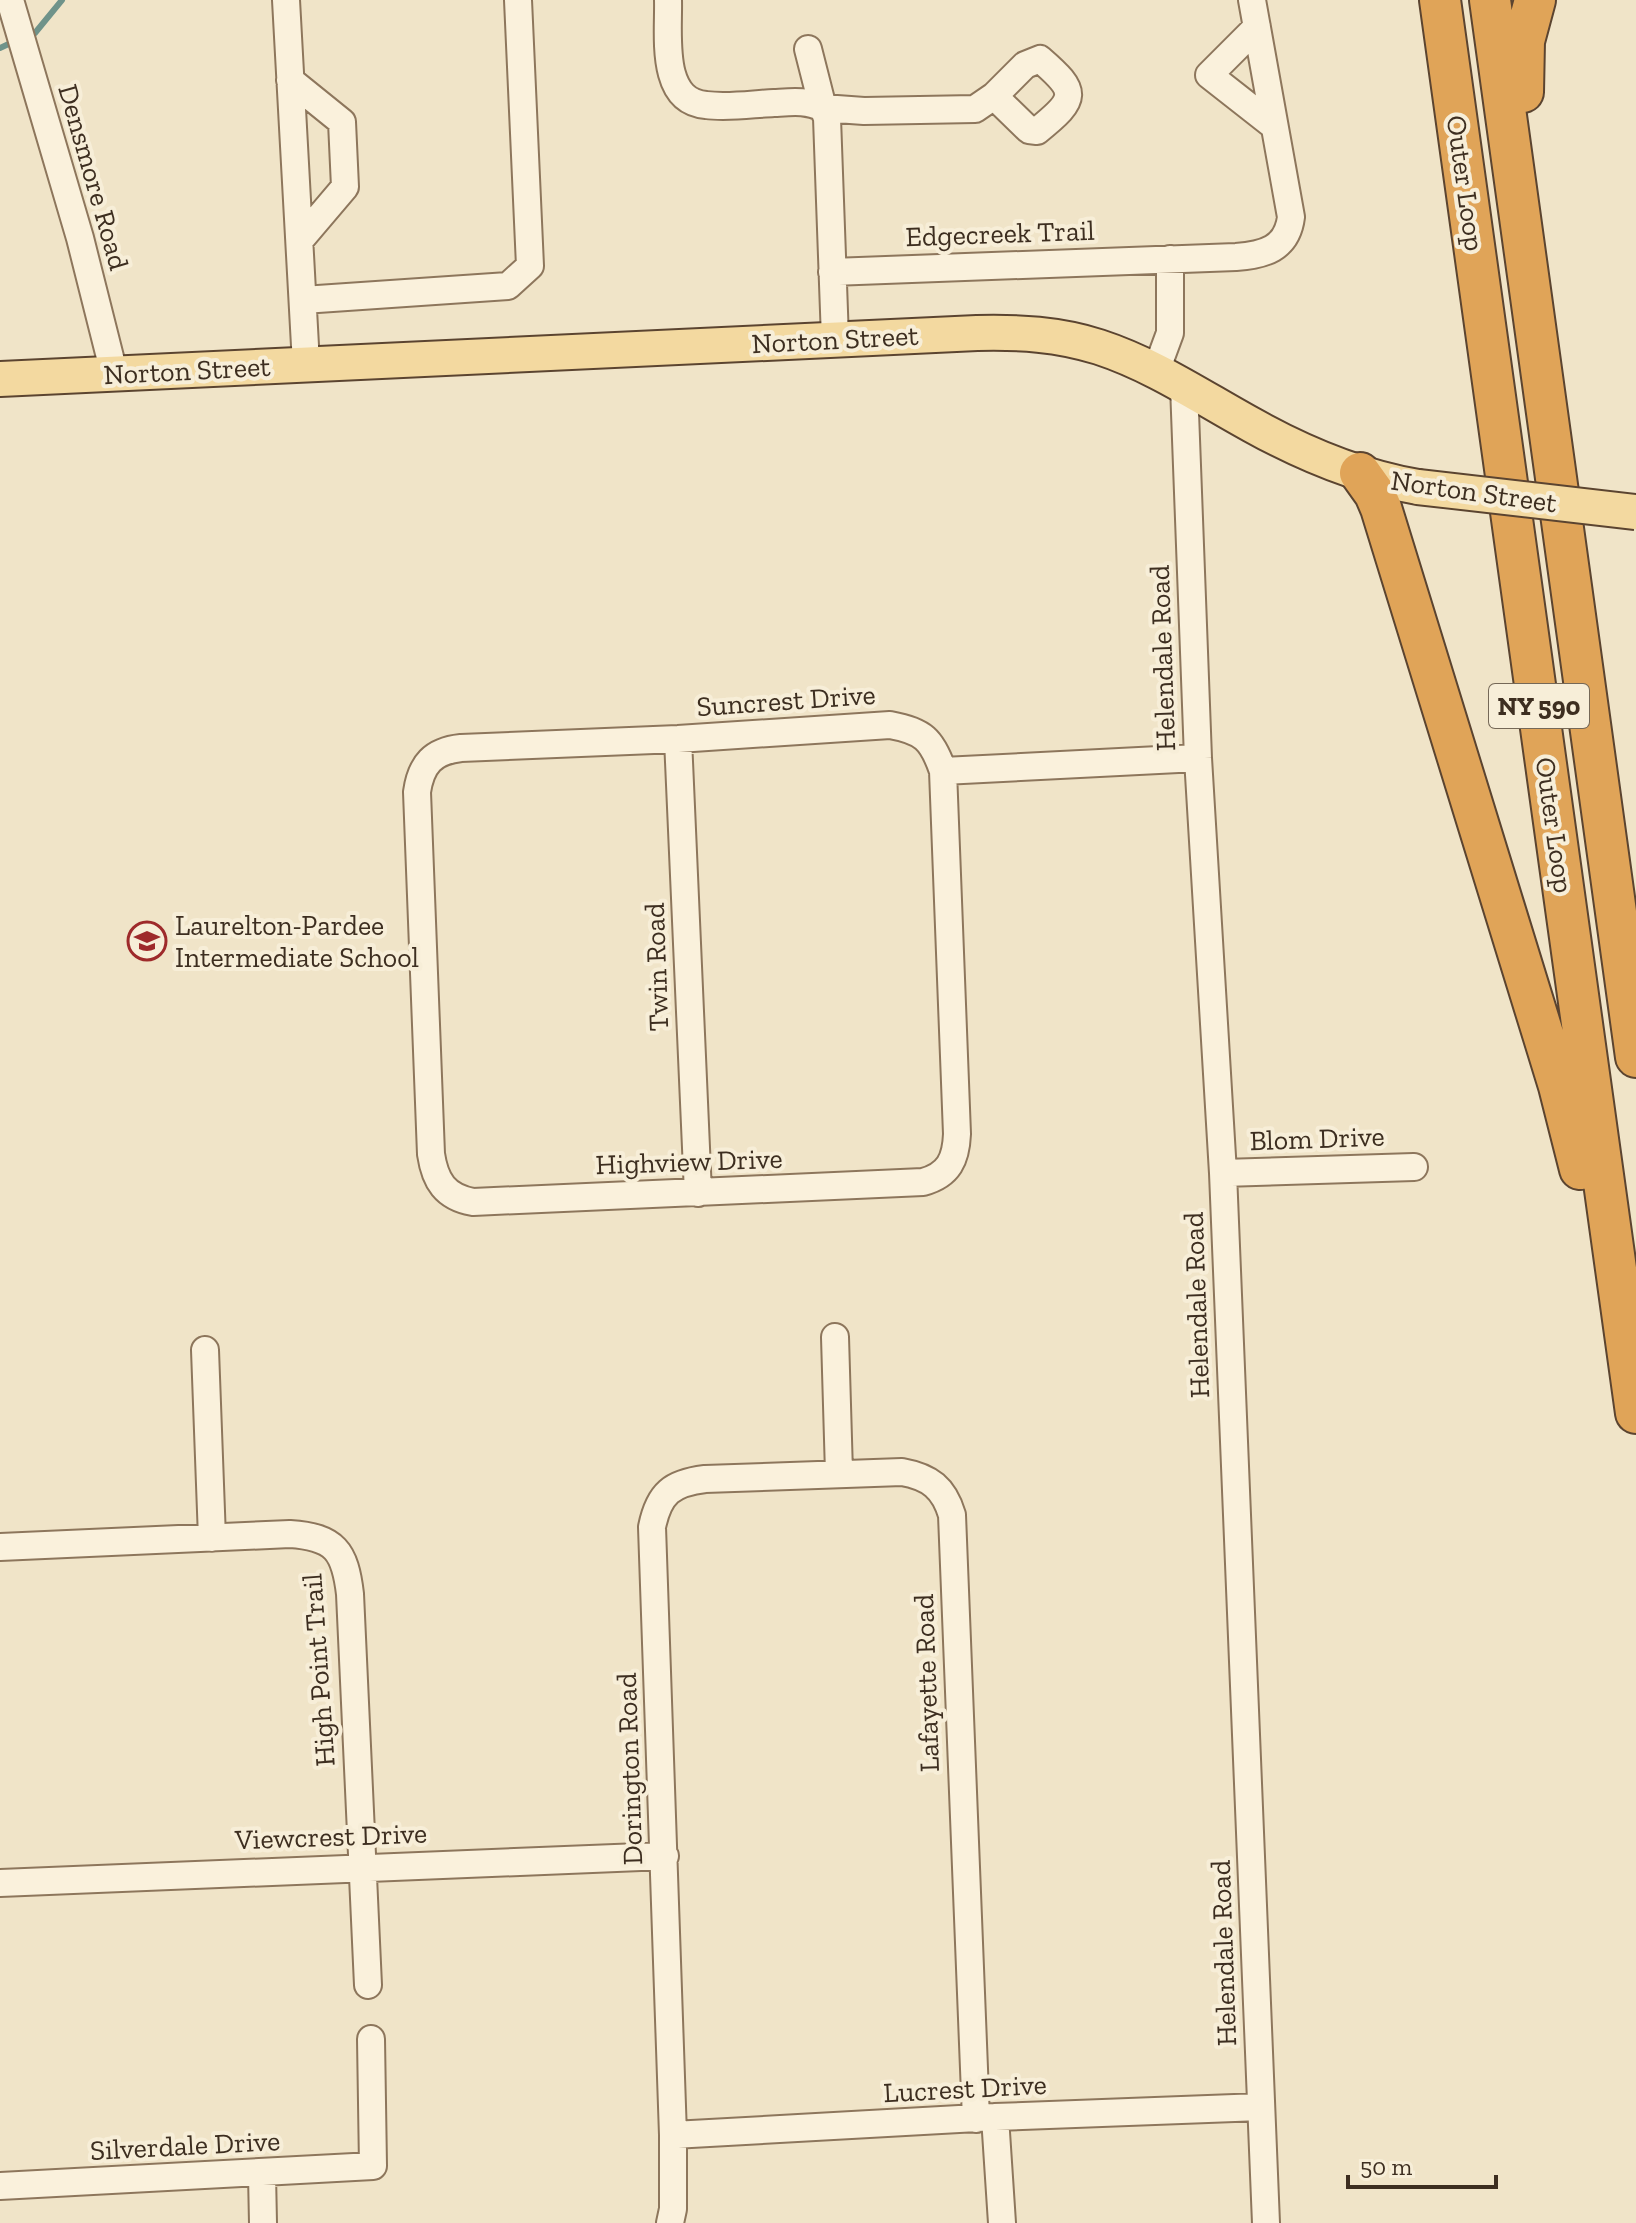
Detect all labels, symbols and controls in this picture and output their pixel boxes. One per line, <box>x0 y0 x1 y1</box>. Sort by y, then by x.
street label: Densmore Road <box>51 81 136 274</box>
street label: Outer Loop <box>1440 113 1491 253</box>
street label: Edgecreek Trail <box>905 214 1095 253</box>
street label: Norton Street <box>751 319 920 360</box>
street label: Norton Street <box>103 350 272 391</box>
street label: Norton Street <box>1389 464 1560 520</box>
street label: Helendale Road <box>1143 564 1182 752</box>
street label: Suncrest Drive <box>695 678 877 723</box>
road number: NY 590 <box>1489 684 1589 728</box>
street label: Outer Loop <box>1529 755 1580 895</box>
street label: Twin Road <box>638 902 675 1032</box>
place label: Laurelton-Pardee Intermediate School <box>175 909 419 974</box>
school or university icon: Laurelton-Pardee Intermediate School <box>126 920 168 962</box>
street label: Blom Drive <box>1249 1120 1385 1157</box>
street label: Highview Drive <box>595 1142 783 1181</box>
street label: Helendale Road <box>1177 1211 1216 1399</box>
street label: High Point Trail <box>295 1572 342 1768</box>
street label: Lafayette Road <box>907 1593 946 1773</box>
street label: Dorington Road <box>610 1672 649 1866</box>
street label: Viewcrest Drive <box>233 1817 428 1856</box>
street label: Helendale Road <box>1204 1859 1243 2047</box>
street label: Lucrest Drive <box>883 2068 1048 2109</box>
street label: Silverdale Drive <box>89 2124 281 2167</box>
scale bar <box>1348 2139 1496 2189</box>
text: 50 m <box>1360 2152 1413 2181</box>

